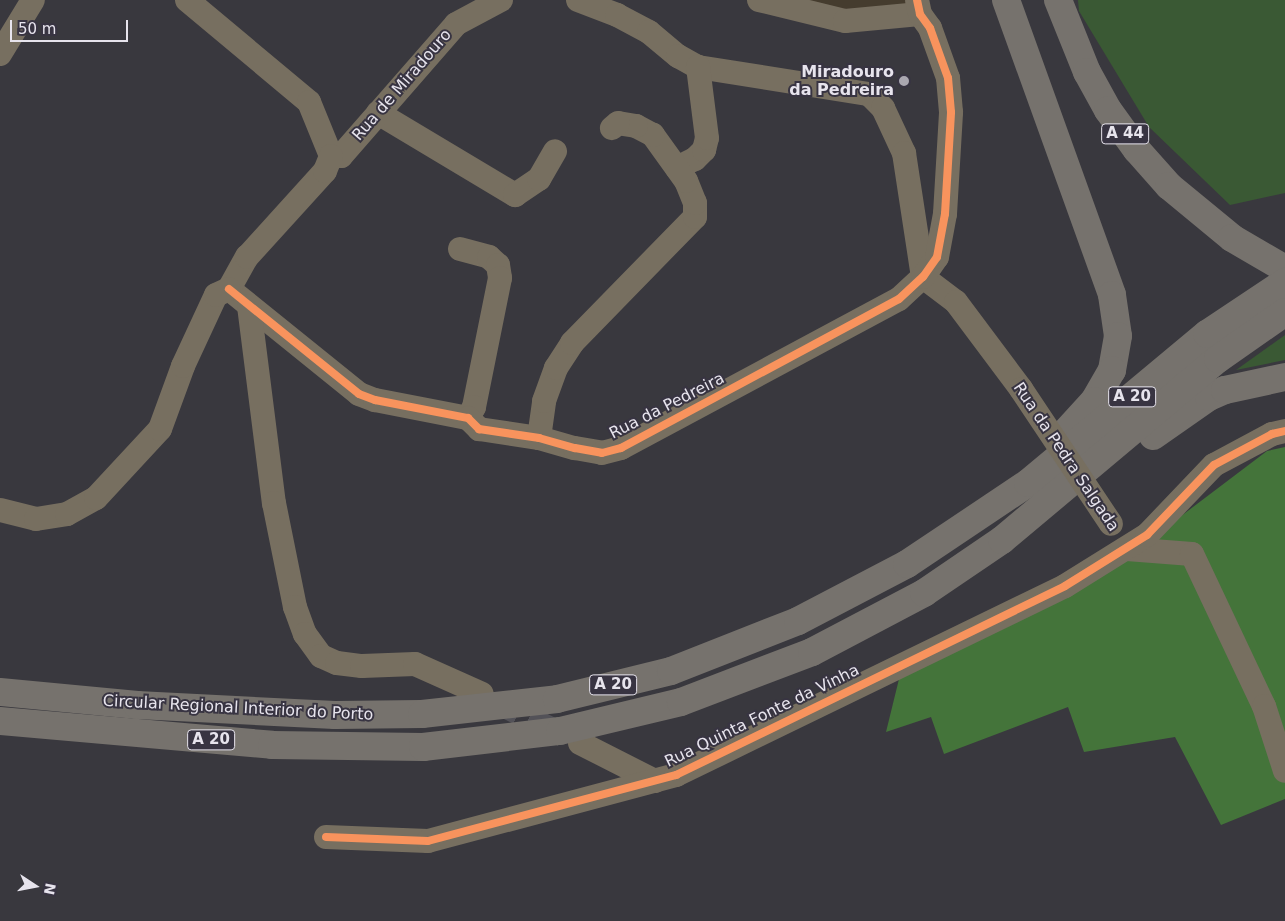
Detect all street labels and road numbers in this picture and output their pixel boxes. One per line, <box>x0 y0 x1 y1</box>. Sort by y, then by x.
street label: Rua de Miradouro <box>348 25 456 145</box>
road number: A 44 <box>1100 122 1150 146</box>
street label: Rua da Pedreira <box>606 369 728 443</box>
street label: Rua da Pedra Salgada <box>1009 379 1123 535</box>
road number: A 20 <box>1107 384 1157 410</box>
street label: Rua Quinta Fonte da Vinha <box>662 660 862 772</box>
road number: A 20 <box>588 672 638 698</box>
street label: Circular Regional Interior do Porto <box>102 691 374 725</box>
road number: A 20 <box>186 728 236 752</box>

